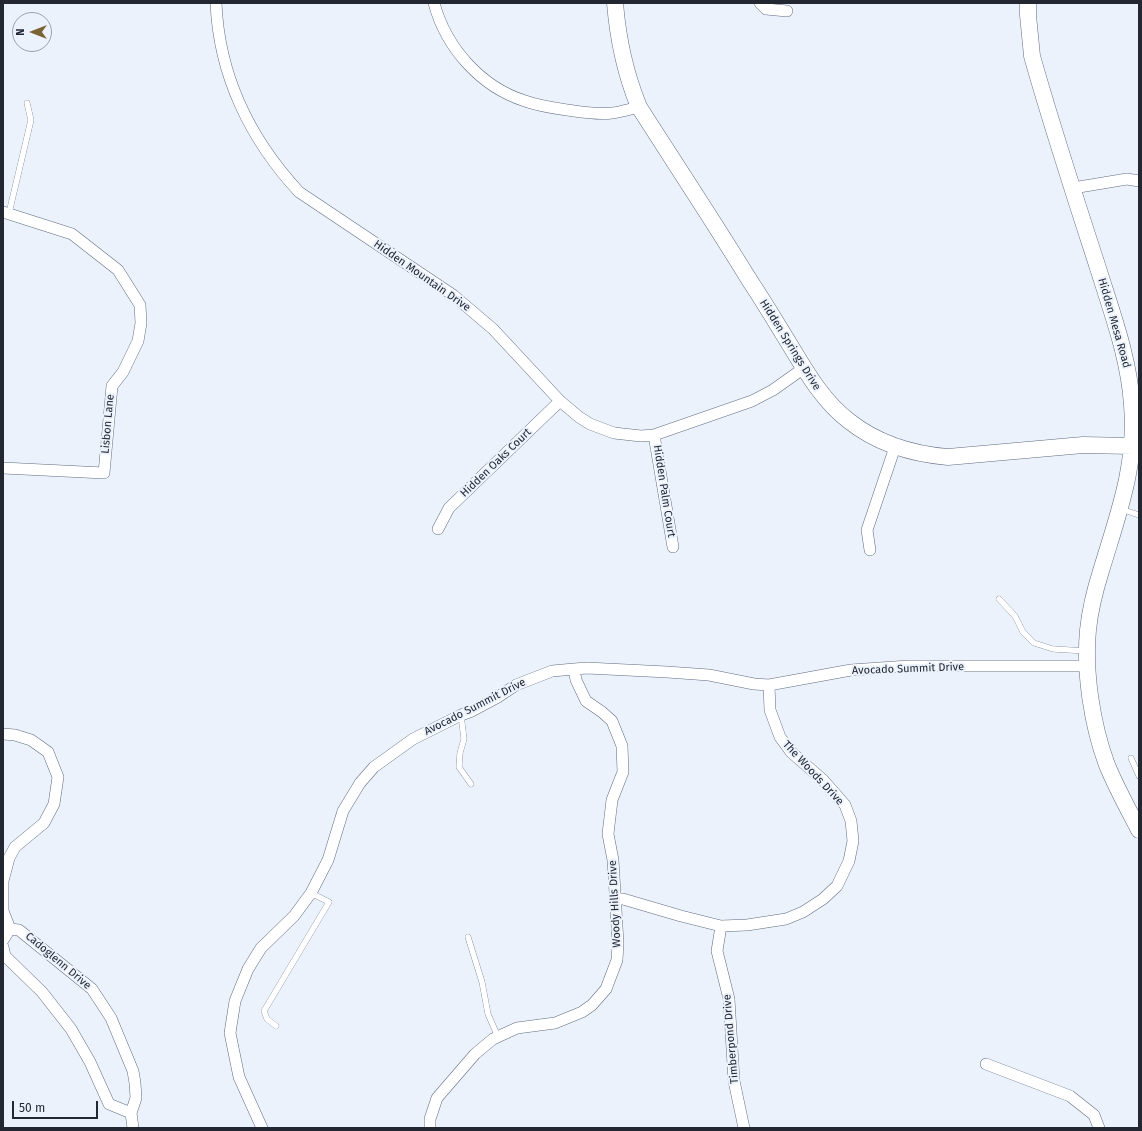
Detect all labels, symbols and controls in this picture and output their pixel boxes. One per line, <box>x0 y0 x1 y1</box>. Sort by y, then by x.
north arrow <box>12 12 52 52</box>
text: N <box>14 28 27 36</box>
street label: Hidden Mountain Drive <box>371 238 473 314</box>
street label: Hidden Mesa Road <box>1095 277 1133 369</box>
street label: Hidden Springs Drive <box>757 297 823 393</box>
street label: Lisbon Lane <box>99 394 117 454</box>
street label: Hidden Oaks Court <box>458 426 534 500</box>
street label: Hidden Palm Court <box>650 444 678 538</box>
street label: Avocado Summit Drive <box>852 660 964 678</box>
street label: Avocado Summit Drive <box>422 676 528 738</box>
street label: The Woods Drive <box>780 738 846 808</box>
street label: Woody Hills Drive <box>606 860 624 948</box>
street label: Cadoglenn Drive <box>23 930 93 992</box>
street label: Timberpond Drive <box>721 994 741 1084</box>
scale bar <box>14 1093 100 1119</box>
text: 50 m <box>19 1101 45 1115</box>

